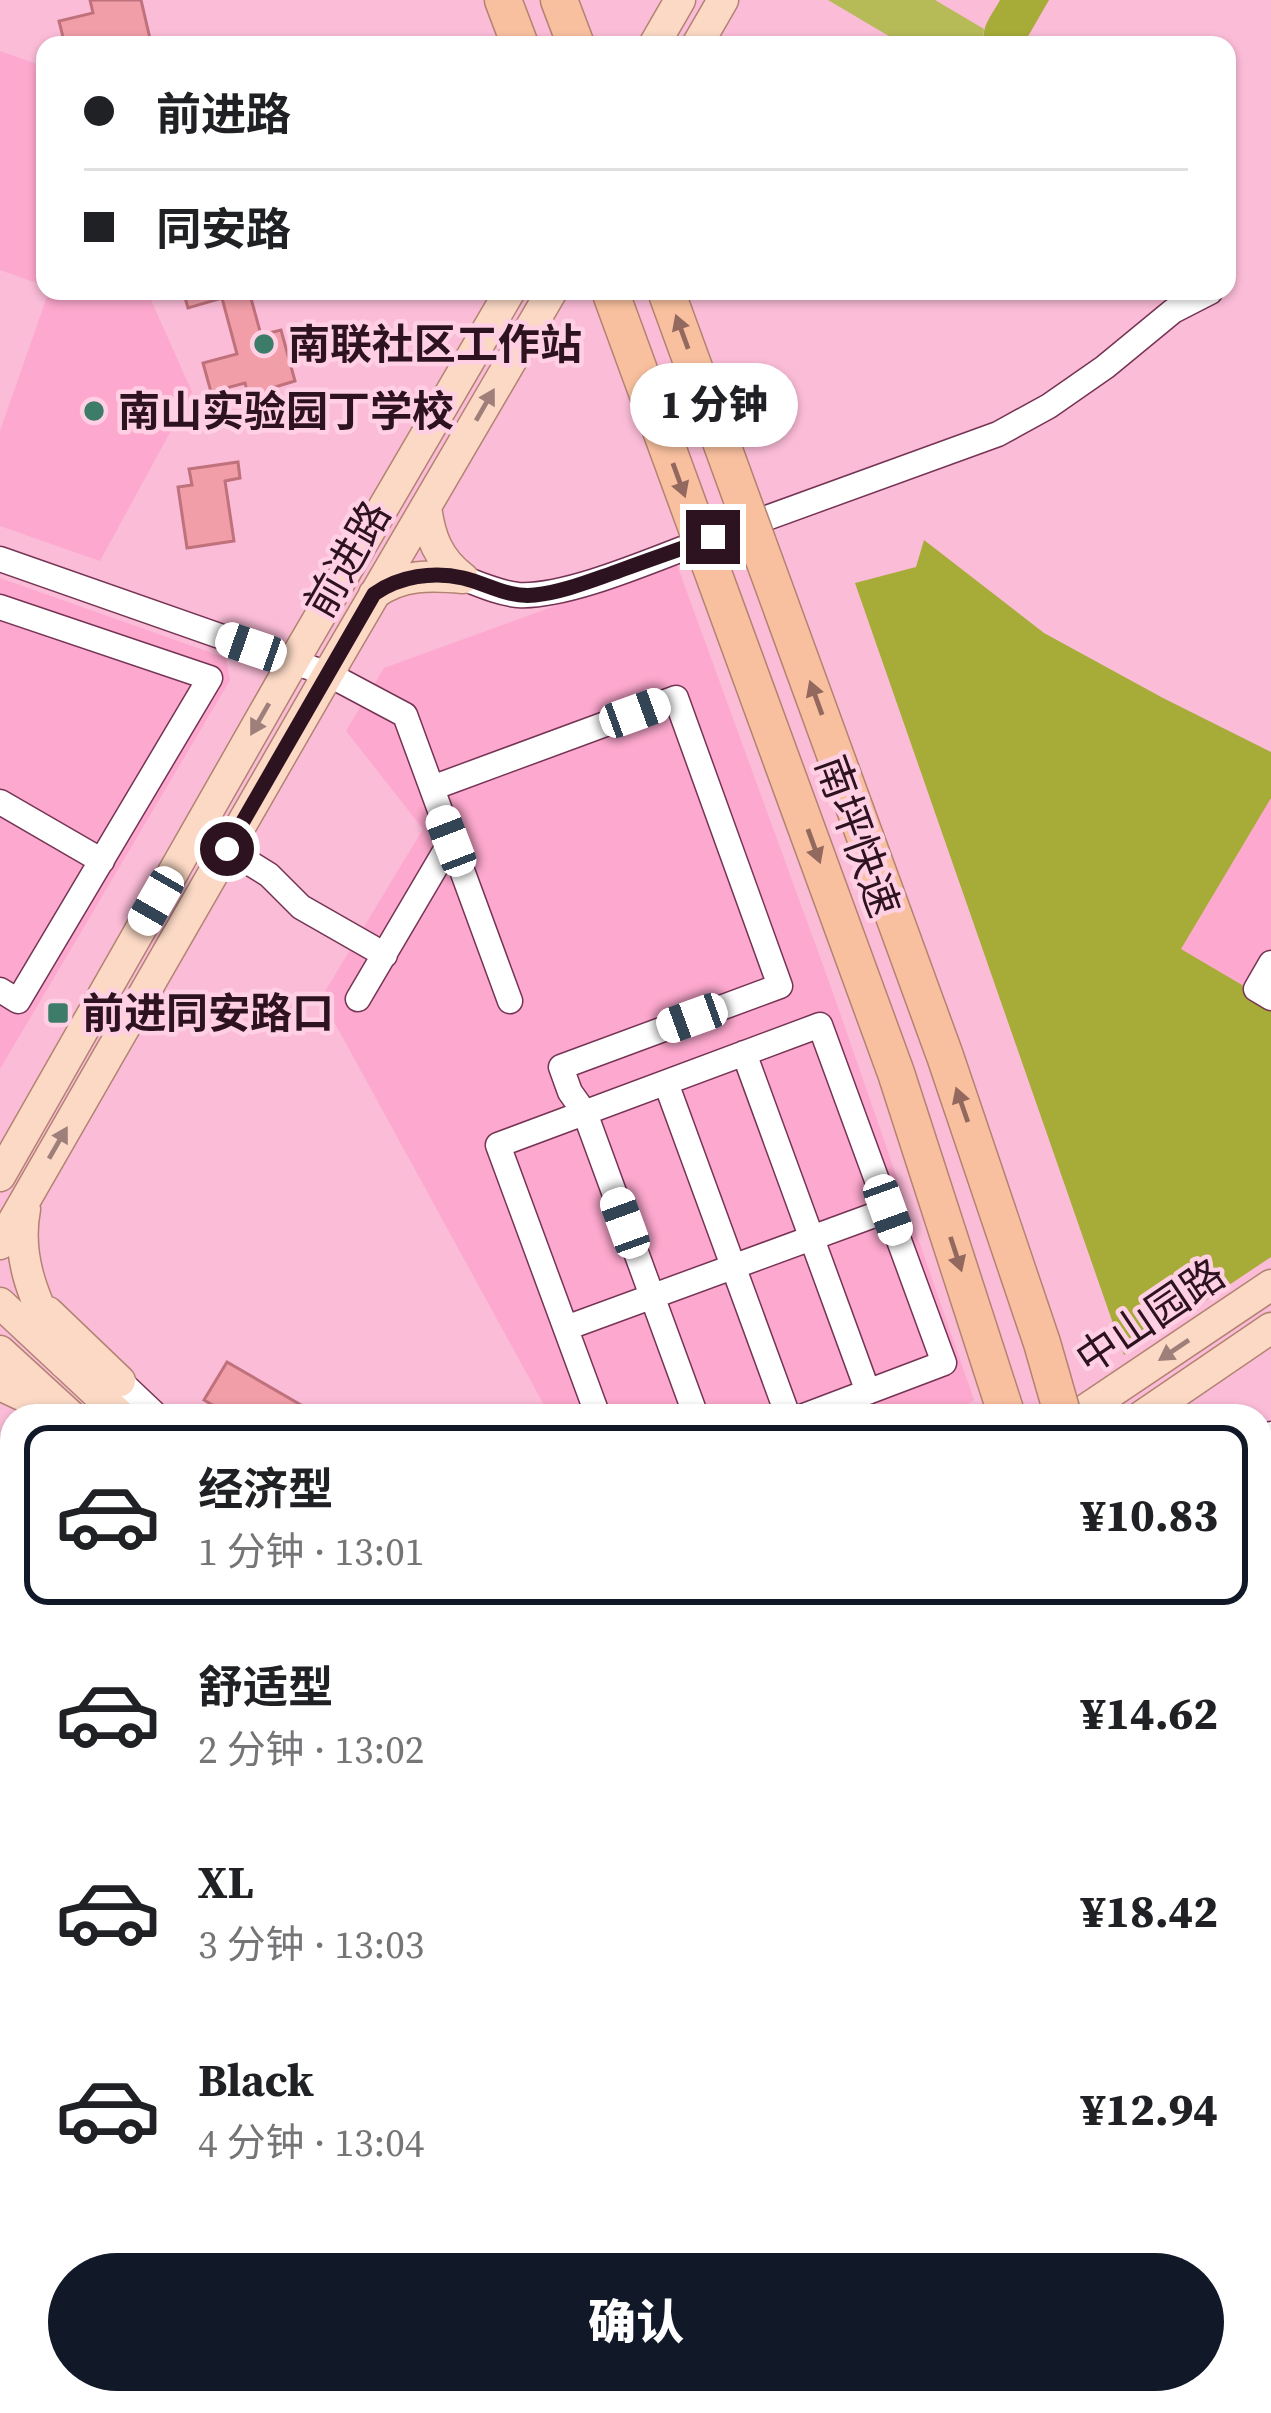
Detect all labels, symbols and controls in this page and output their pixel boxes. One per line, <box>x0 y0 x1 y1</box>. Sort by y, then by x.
text: 前进路 <box>156 83 291 145</box>
text: 同安路 <box>156 198 291 260</box>
one-way arrow <box>671 314 690 350</box>
place label: 南联社区工作站 <box>288 315 582 373</box>
marker: 南联社区工作站 <box>251 331 277 357</box>
callout: 1 分钟 <box>629 363 797 447</box>
text: 1 分钟 <box>660 378 768 431</box>
place label: 南山实验园丁学校 <box>118 382 454 440</box>
one-way arrow <box>474 388 495 422</box>
marker: 南山实验园丁学校 <box>81 398 107 424</box>
one-way arrow <box>671 462 690 498</box>
street label: 前进路 <box>290 490 404 628</box>
route end <box>686 510 740 564</box>
car <box>211 618 291 676</box>
one-way arrow <box>806 680 824 716</box>
car <box>595 684 675 742</box>
one-way arrow <box>251 702 272 735</box>
street label: 南坪快速 <box>802 747 914 925</box>
car <box>421 801 481 881</box>
route start <box>200 822 254 876</box>
one-way arrow <box>805 828 824 864</box>
car <box>122 861 190 941</box>
place label: 前进同安路口 <box>82 984 334 1042</box>
car <box>652 989 732 1047</box>
marker: 前进同安路口 <box>45 1000 71 1026</box>
one-way arrow <box>951 1086 970 1123</box>
one-way arrow <box>47 1126 68 1159</box>
car <box>859 1170 917 1250</box>
car <box>596 1183 654 1263</box>
one-way arrow <box>947 1236 966 1273</box>
street label: 中山园路 <box>1064 1245 1236 1387</box>
one-way arrow <box>1157 1339 1190 1361</box>
text: 经济型 <box>198 1458 333 1520</box>
icon: car <box>54 1461 162 1569</box>
text: ¥10.83 <box>1081 1484 1218 1546</box>
text: 1 分钟 · 13:01 <box>198 1525 424 1578</box>
text: 舒适型 <box>198 1656 333 1718</box>
icon: car <box>54 1659 162 1767</box>
text: ¥14.62 <box>1081 1682 1218 1744</box>
text: 2 分钟 · 13:02 <box>198 1723 424 1776</box>
text: XL <box>198 1851 254 1913</box>
icon: car <box>54 1857 162 1965</box>
text: ¥18.42 <box>1081 1880 1218 1942</box>
text: 3 分钟 · 13:03 <box>198 1918 424 1971</box>
text: Black <box>198 2049 314 2111</box>
icon: car <box>54 2055 162 2163</box>
text: ¥12.94 <box>1081 2078 1218 2140</box>
text: 4 分钟 · 13:04 <box>198 2116 424 2169</box>
button: 确认 <box>48 2253 1224 2391</box>

